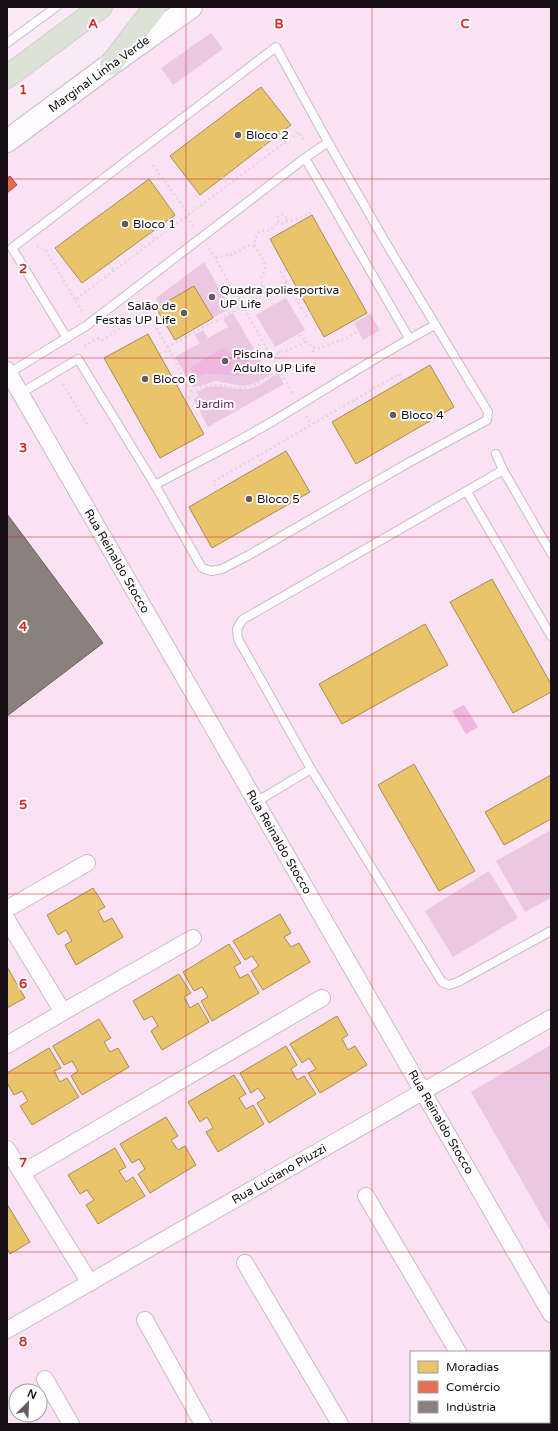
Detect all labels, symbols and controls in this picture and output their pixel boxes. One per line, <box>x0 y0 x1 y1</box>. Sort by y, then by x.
text: A <box>88 16 98 32</box>
text: B <box>274 16 284 32</box>
text: C <box>460 16 470 32</box>
street label: Marginal Linha Verde <box>46 33 152 115</box>
text: 1 <box>19 82 27 98</box>
place label: Bloco 2 <box>246 128 289 142</box>
marker: Bloco 2 <box>233 130 243 140</box>
place label: Bloco 1 <box>133 217 176 231</box>
marker: Bloco 1 <box>120 219 130 229</box>
text: 2 <box>19 261 27 277</box>
place label: Quadra poliesportiva UP Life <box>220 283 339 311</box>
marker: Quadra poliesportiva UP Life <box>207 292 217 302</box>
place label: Salão de Festas UP Life <box>95 299 176 327</box>
marker: Salão de Festas UP Life <box>179 308 189 318</box>
place label: Piscina Adulto UP Life <box>233 347 316 375</box>
marker: Piscina Adulto UP Life <box>220 356 230 366</box>
place label: Bloco 6 <box>153 372 196 386</box>
marker: Bloco 6 <box>140 374 150 384</box>
park label: Jardim <box>196 397 234 411</box>
place label: Bloco 4 <box>401 408 444 422</box>
marker: Bloco 4 <box>388 410 398 420</box>
text: 3 <box>19 440 27 456</box>
place label: Bloco 5 <box>257 492 300 506</box>
marker: Bloco 5 <box>244 494 254 504</box>
street label: Rua Reinaldo Stocco <box>81 506 153 616</box>
text: 4 <box>19 619 28 635</box>
street label: Rua Reinaldo Stocco <box>243 787 315 897</box>
text: 5 <box>19 797 27 813</box>
text: 6 <box>19 976 27 992</box>
street label: Rua Reinaldo Stocco <box>405 1067 477 1177</box>
street label: Rua Luciano Piuzzi <box>229 1141 329 1207</box>
text: 7 <box>19 1155 27 1171</box>
text: 8 <box>19 1334 27 1350</box>
legend <box>410 1351 550 1423</box>
text: Moradias <box>446 1360 499 1374</box>
text: Comércio <box>446 1380 500 1394</box>
north arrow <box>8 1383 48 1423</box>
text: N <box>25 1387 39 1402</box>
text: Indústria <box>446 1400 496 1414</box>

